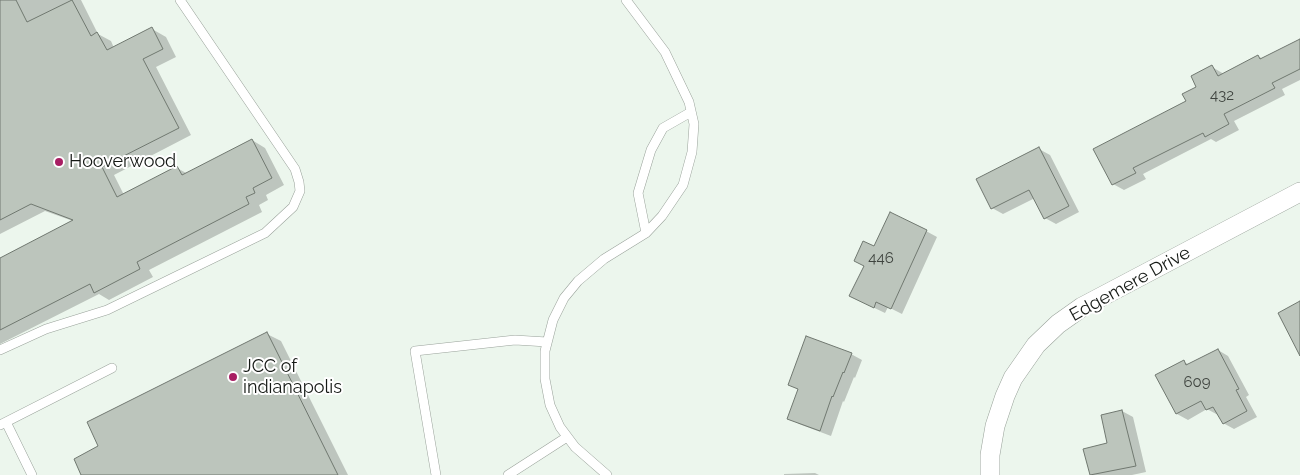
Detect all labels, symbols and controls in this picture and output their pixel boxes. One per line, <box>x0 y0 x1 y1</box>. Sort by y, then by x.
house number: 432 <box>1210 86 1234 104</box>
place label: Hooverwood <box>69 151 176 173</box>
marker: Hooverwood <box>53 156 65 168</box>
street label: Edgemere Drive <box>1066 242 1194 326</box>
house number: 446 <box>868 249 894 267</box>
place label: JCC of indianapolis <box>243 356 342 398</box>
marker: JCC of indianapolis <box>227 371 239 383</box>
house number: 609 <box>1183 373 1211 391</box>

